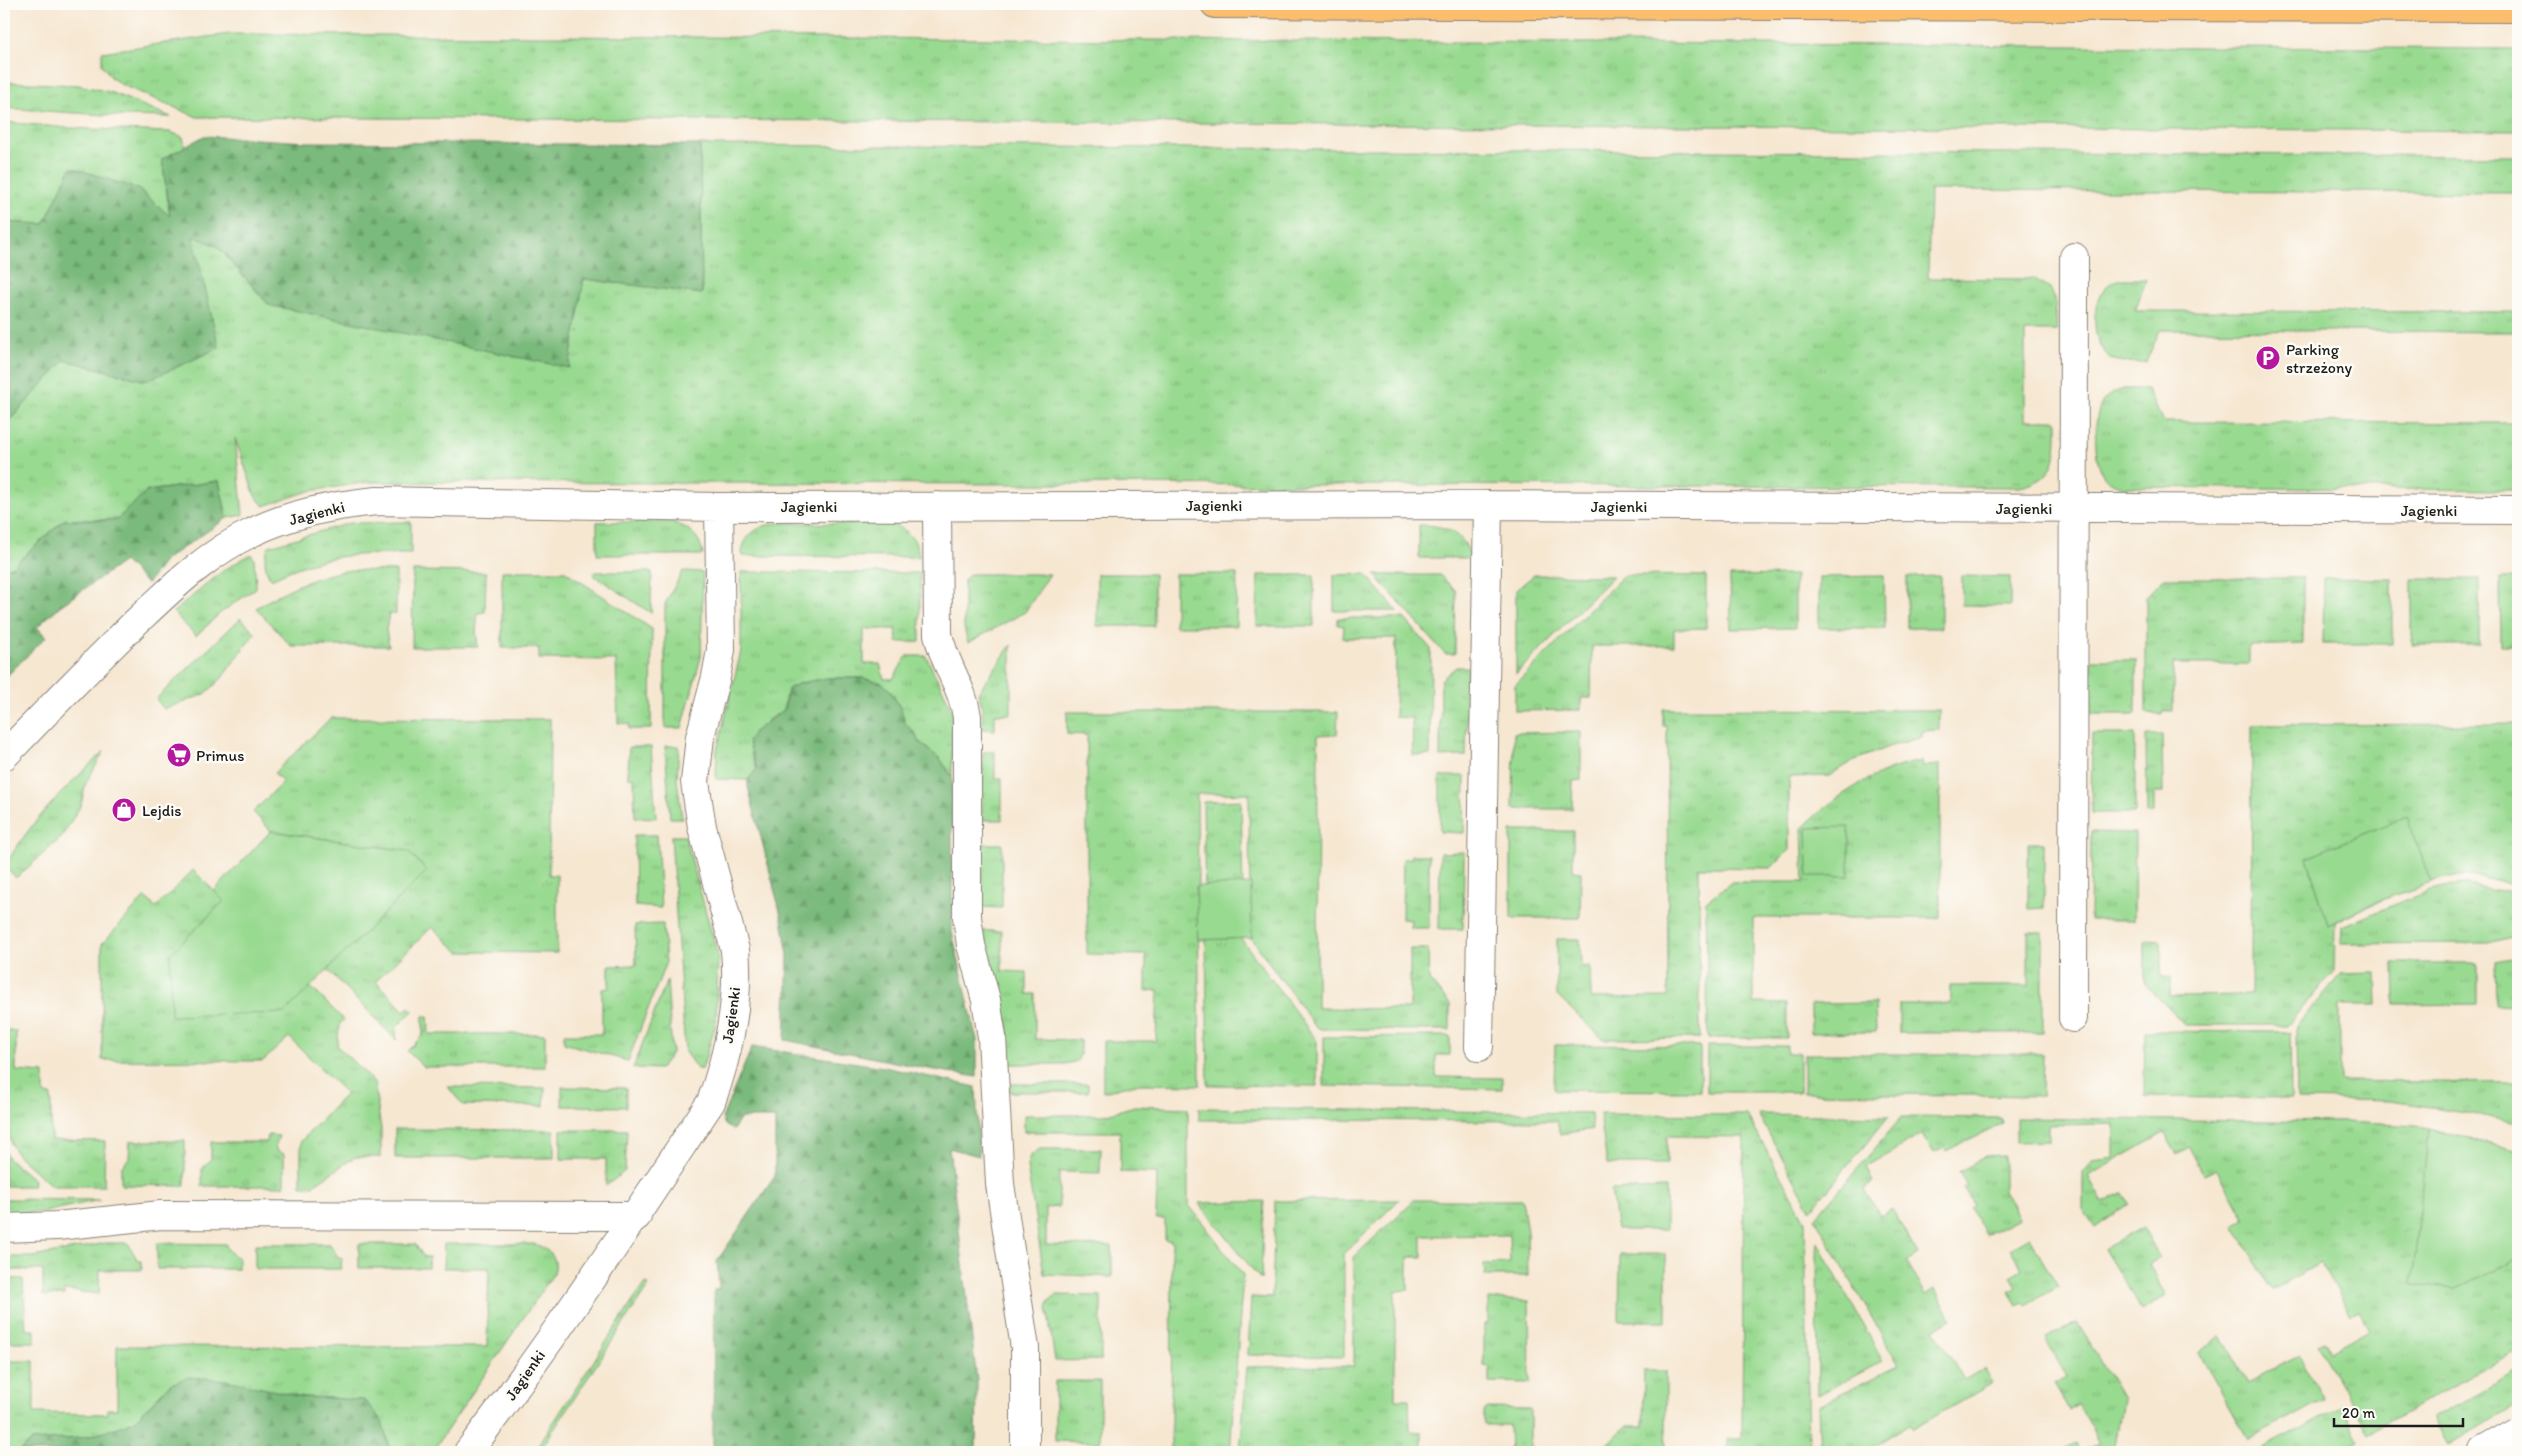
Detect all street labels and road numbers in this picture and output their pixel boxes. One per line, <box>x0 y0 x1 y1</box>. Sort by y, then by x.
street label: Jagienki <box>1186 496 1242 515</box>
street label: Jagienki <box>287 497 347 529</box>
street label: Jagienki <box>781 497 837 516</box>
street label: Jagienki <box>1591 497 1647 516</box>
street label: Jagienki <box>1996 499 2052 518</box>
street label: Jagienki <box>2401 501 2457 520</box>
street label: Jagienki <box>718 986 744 1044</box>
street label: Jagienki <box>501 1346 549 1404</box>

